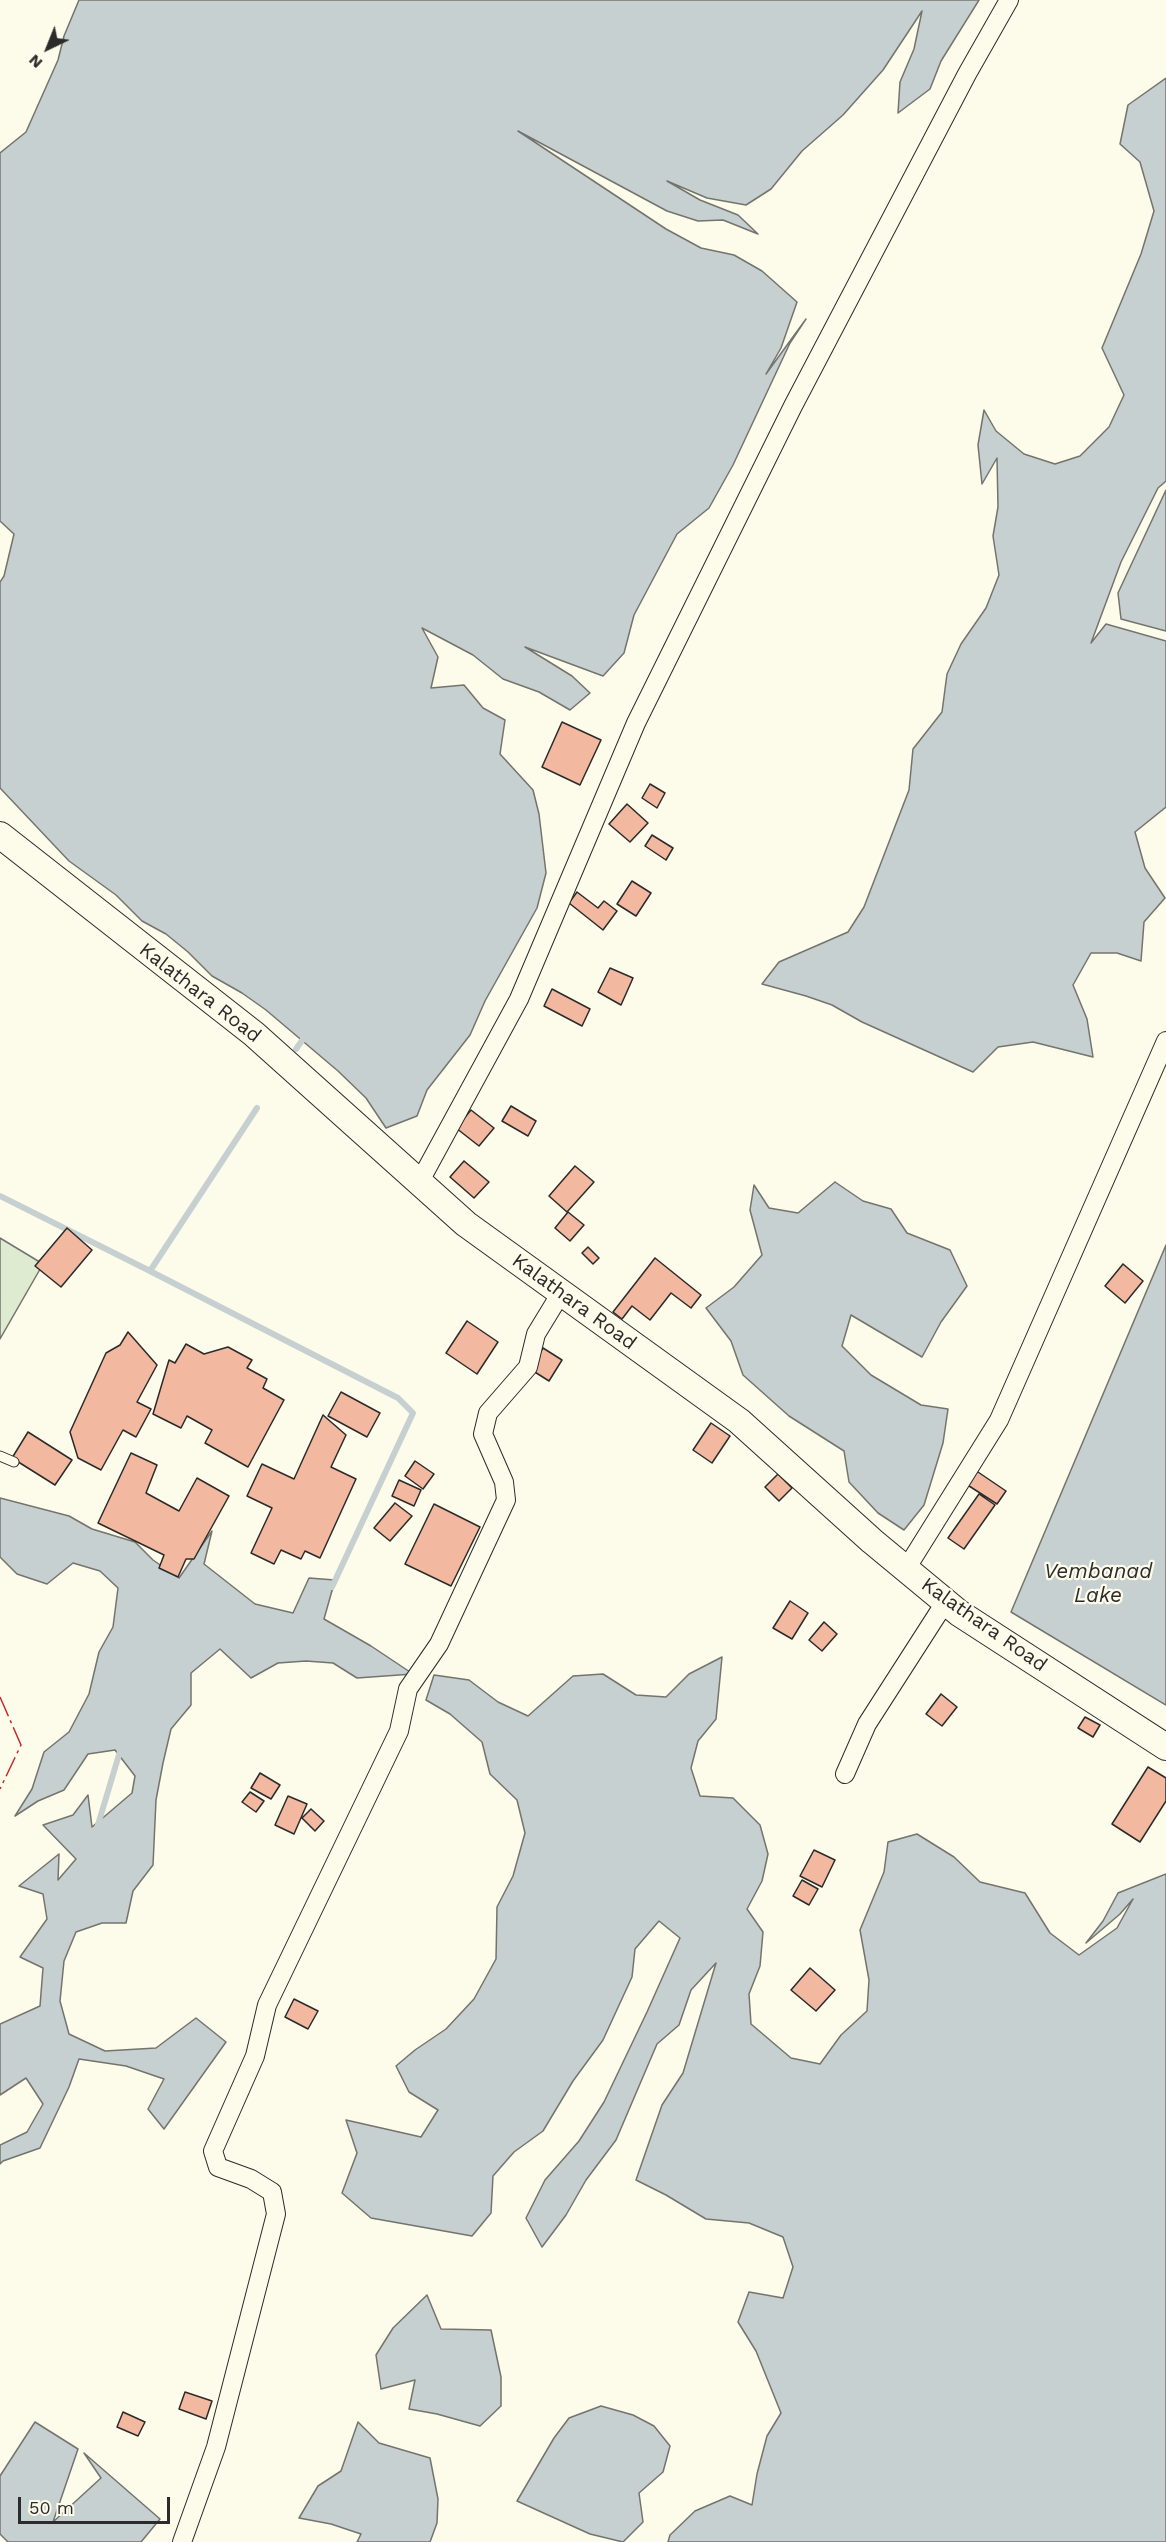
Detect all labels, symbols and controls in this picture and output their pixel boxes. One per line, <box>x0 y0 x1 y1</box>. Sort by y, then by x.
north arrow <box>18 18 78 78</box>
text: N <box>25 51 46 73</box>
street label: Kalathara Road <box>134 938 266 1048</box>
street label: Kalathara Road <box>507 1249 641 1355</box>
water label: Vembanad Lake <box>1044 1559 1152 1609</box>
street label: Kalathara Road <box>916 1573 1052 1677</box>
scale bar <box>21 2485 172 2523</box>
text: 50 m <box>29 2497 74 2518</box>

